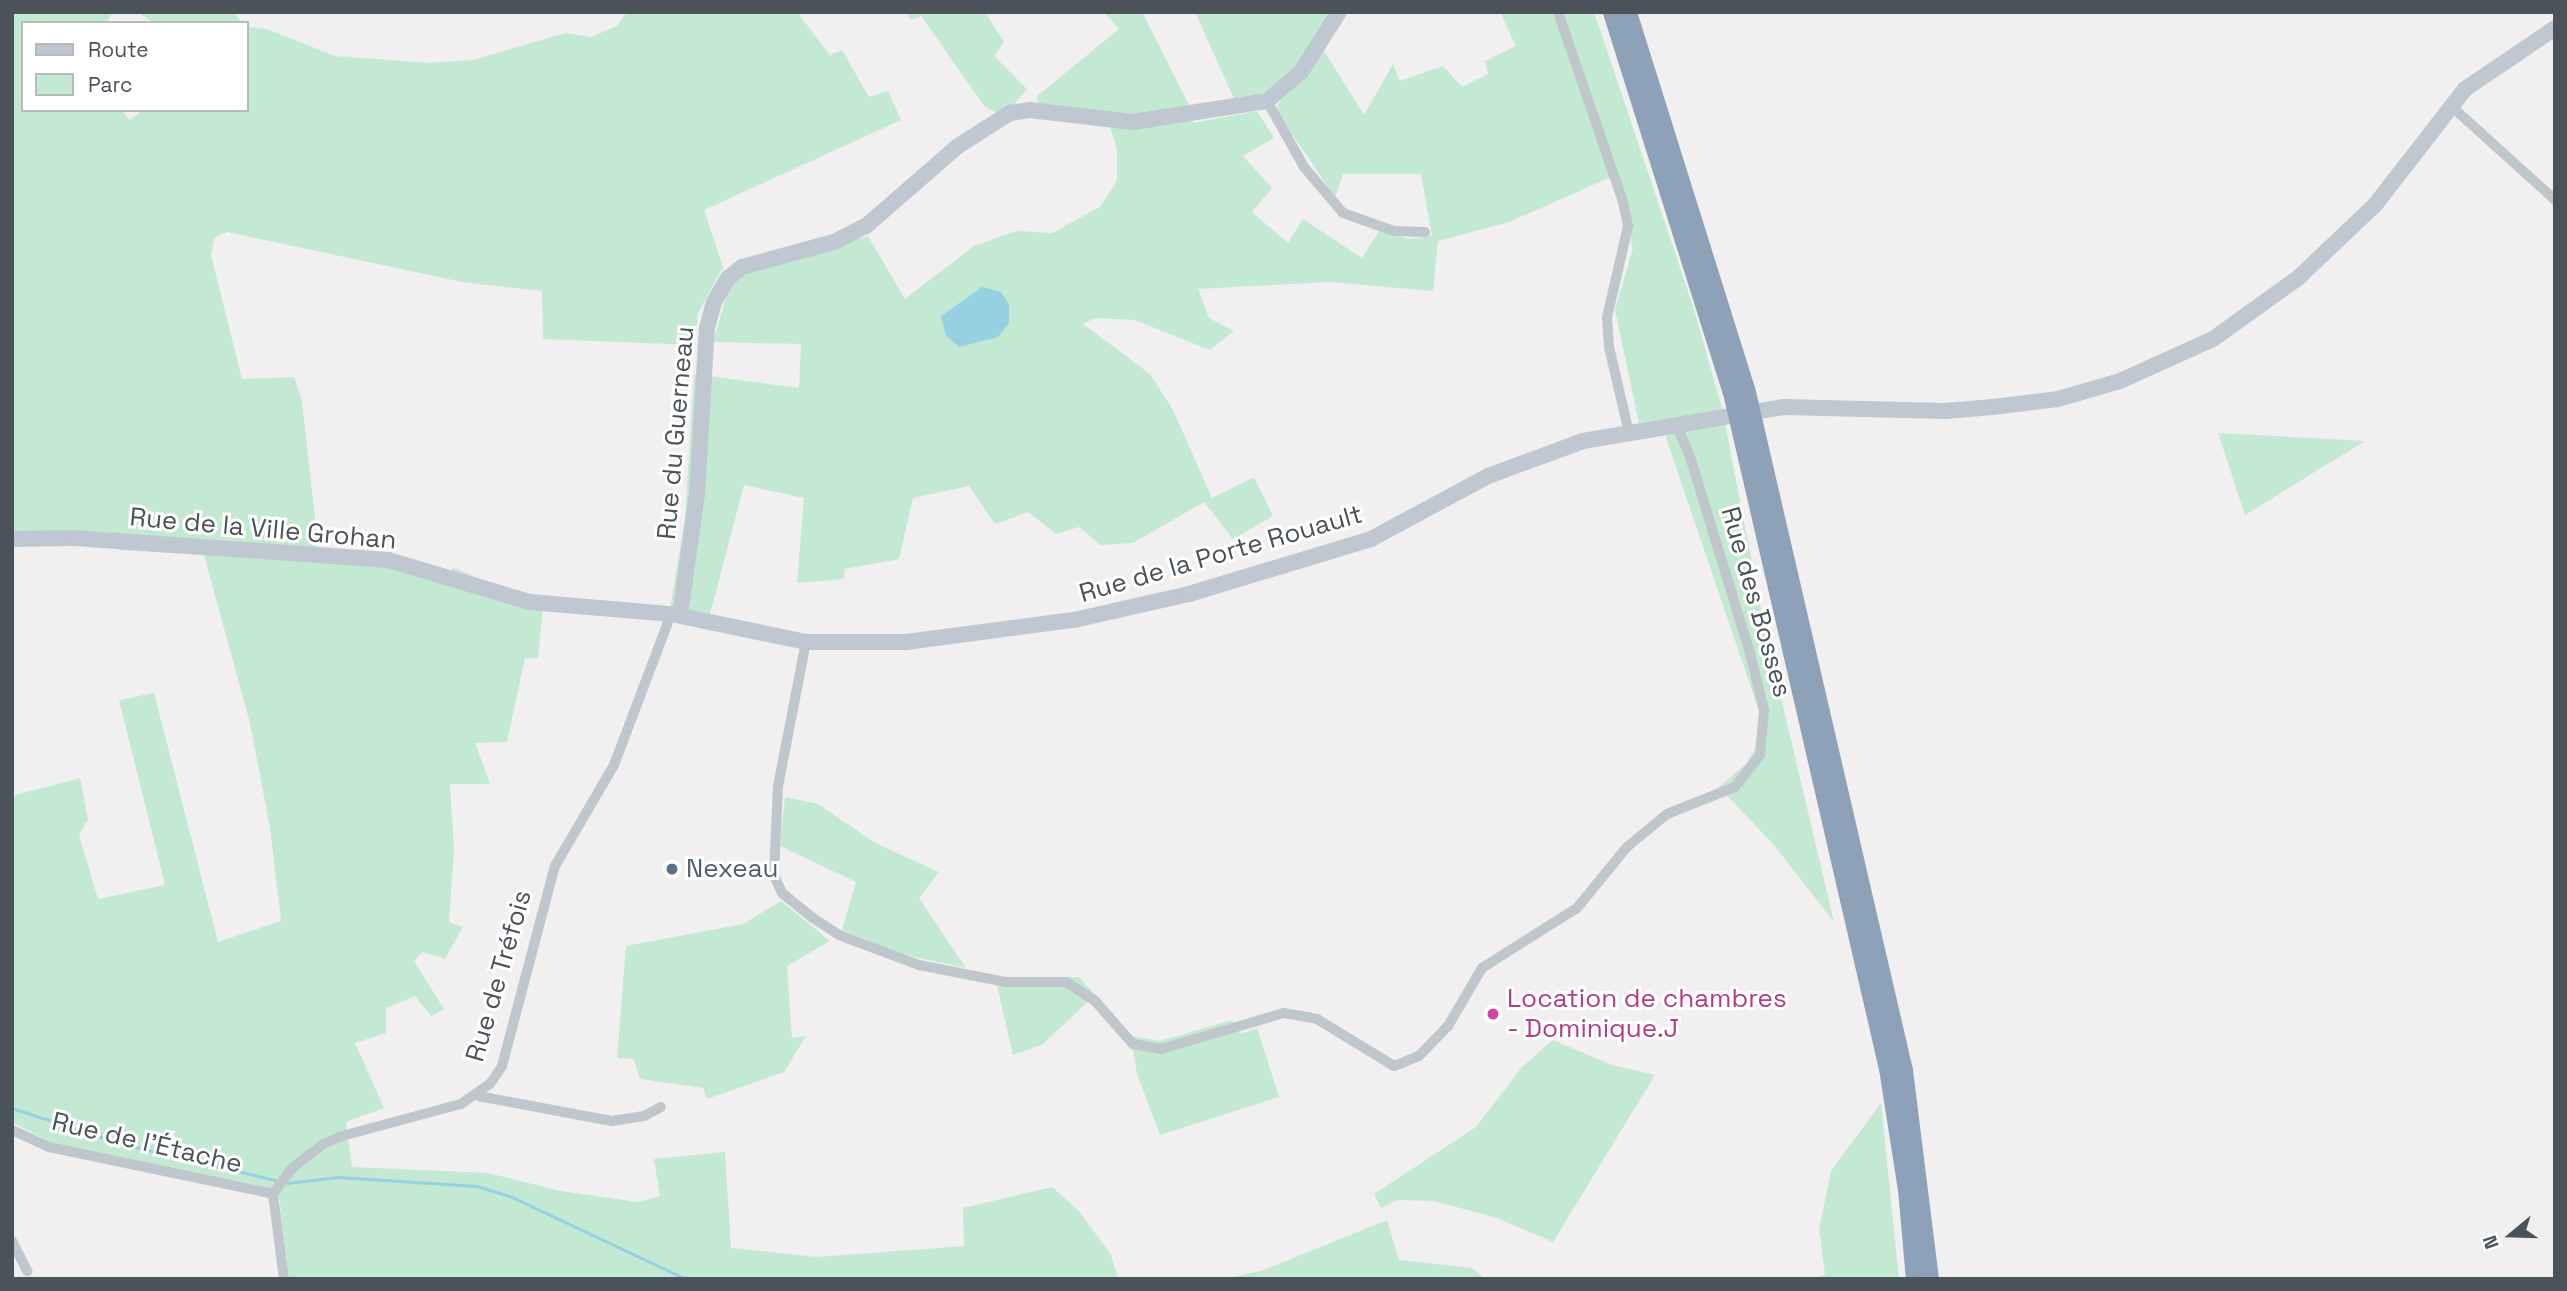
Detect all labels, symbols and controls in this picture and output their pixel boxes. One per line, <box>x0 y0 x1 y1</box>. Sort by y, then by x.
legend <box>21 21 248 112</box>
text: Route <box>88 36 149 63</box>
text: Parc <box>88 71 133 98</box>
street label: Rue du Guerneau <box>651 325 701 541</box>
street label: Rue de la Porte Rouault <box>1076 499 1366 609</box>
street label: Rue de la Ville Grohan <box>128 502 398 556</box>
street label: Rue des Bosses <box>1714 503 1798 701</box>
place label: Nexeau <box>686 853 778 885</box>
marker: Nexeau <box>664 861 680 877</box>
street label: Rue de Tréfois <box>460 886 538 1066</box>
place label: Location de chambres - Dominique.J <box>1507 983 1787 1044</box>
marker: Location de chambres - Dominique.J <box>1485 1006 1501 1022</box>
street label: Rue de l'Étache <box>49 1106 245 1180</box>
north arrow <box>2476 1200 2546 1270</box>
text: N <box>2477 1232 2505 1252</box>

